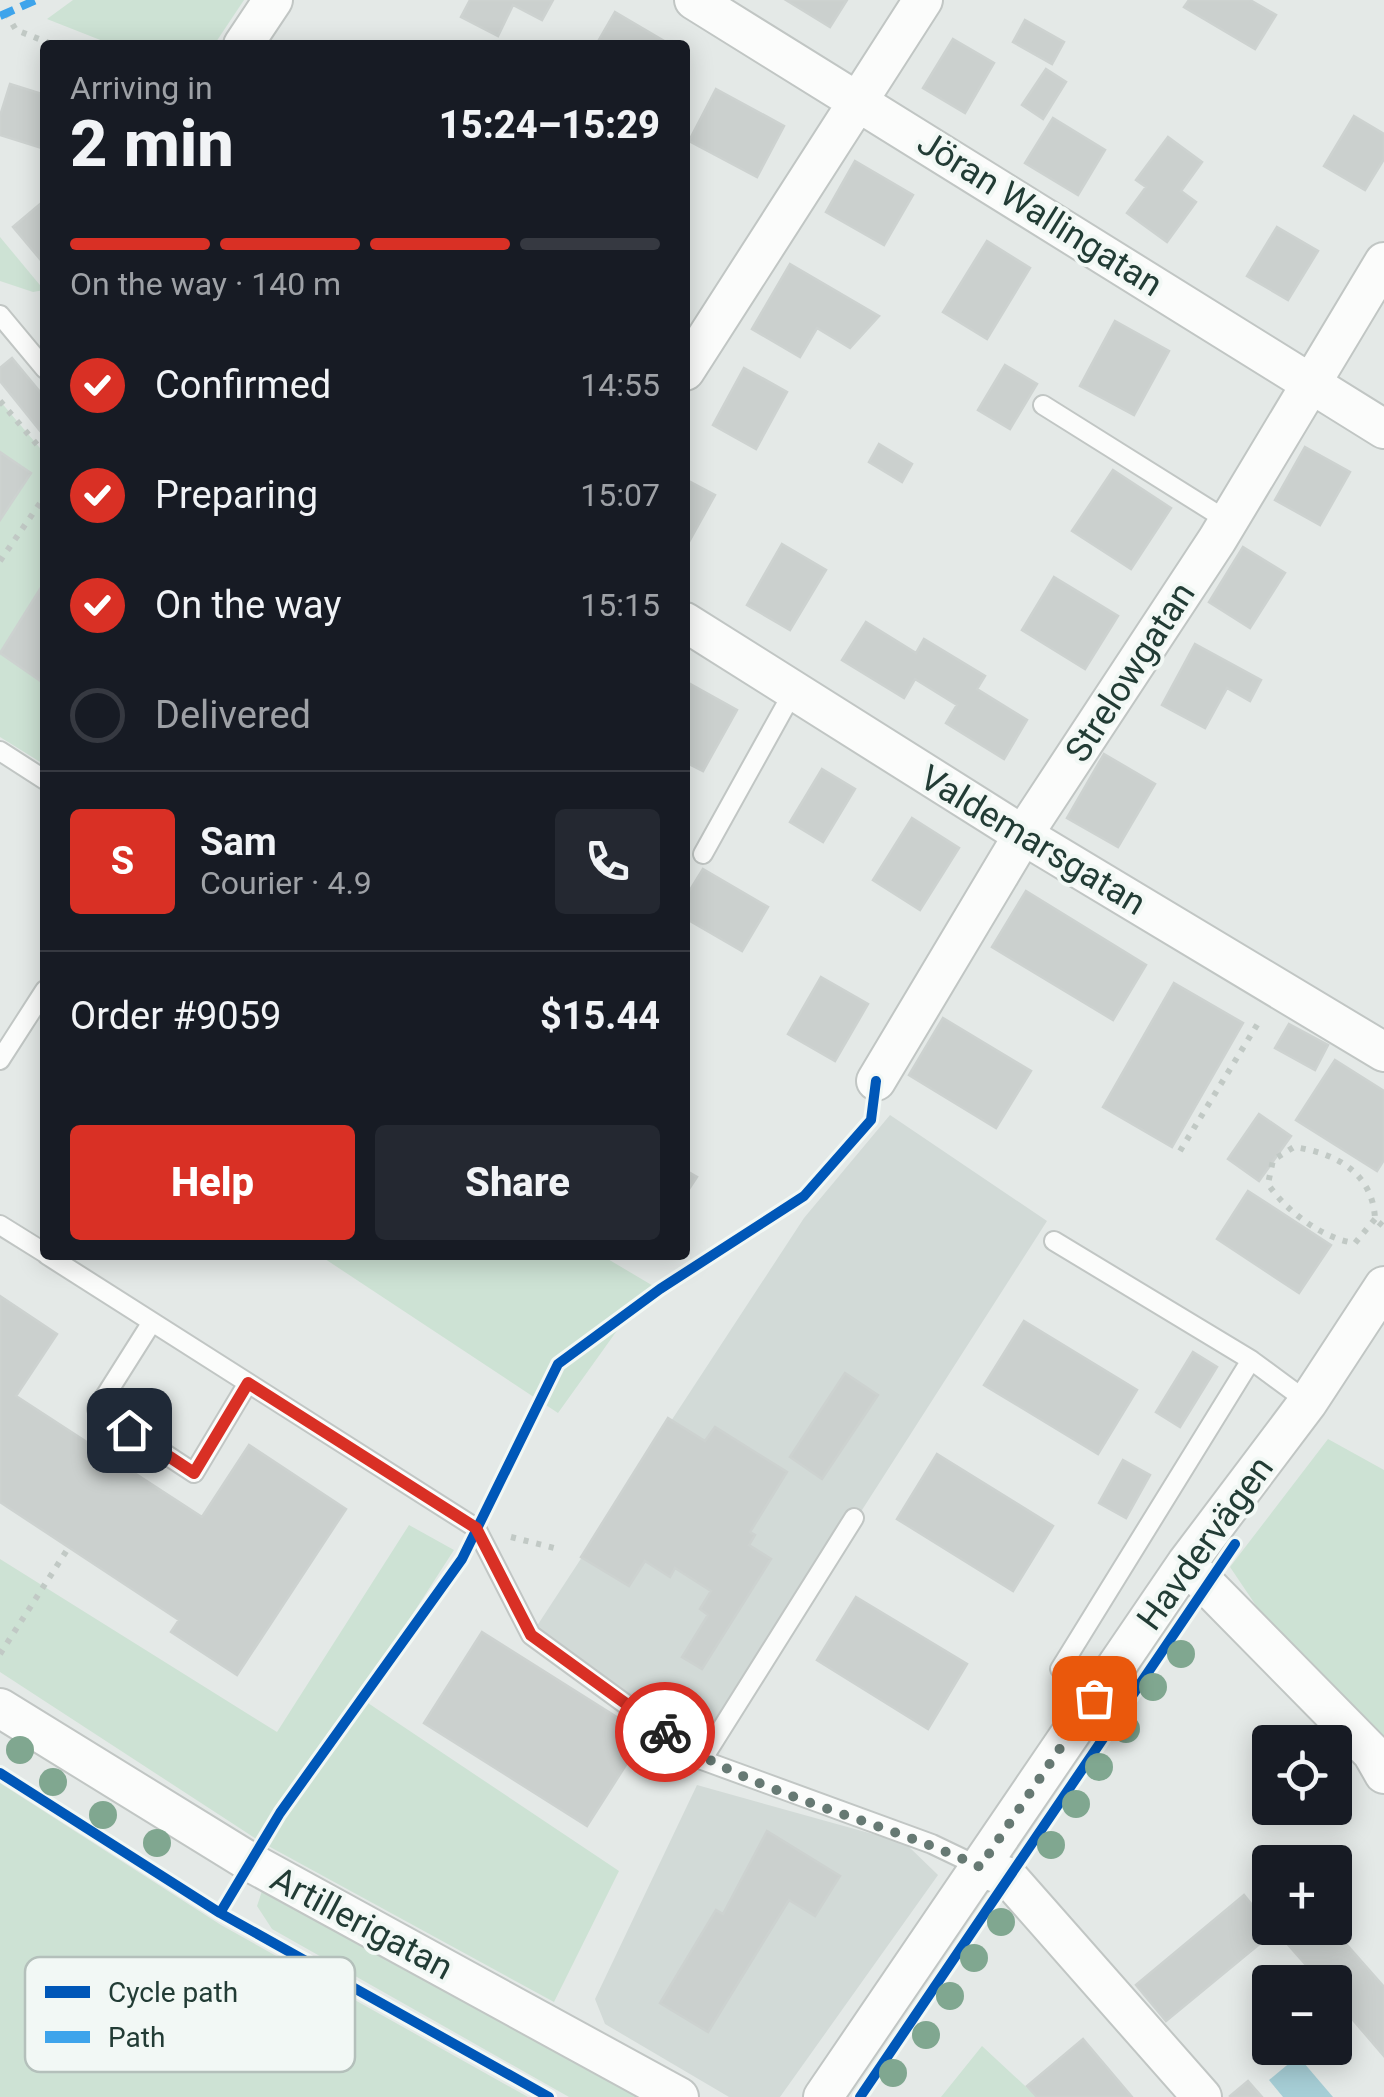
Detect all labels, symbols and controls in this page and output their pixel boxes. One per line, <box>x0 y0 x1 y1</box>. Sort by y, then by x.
text: Arriving in <box>70 69 213 107</box>
text: 15:24–15:29 <box>439 103 660 147</box>
text: 2 min <box>70 106 234 182</box>
street label: Jöran Wallingatan <box>910 122 1169 305</box>
text: On the way · 140 m <box>70 265 341 303</box>
icon: check <box>70 358 125 413</box>
text: Confirmed <box>155 363 331 407</box>
text: 14:55 <box>580 366 660 404</box>
icon: check <box>70 468 125 523</box>
text: Preparing <box>155 473 318 517</box>
text: 15:07 <box>580 476 660 514</box>
street label: Strelowgatan <box>1057 575 1204 770</box>
icon: check <box>70 578 125 633</box>
text: On the way <box>155 583 341 627</box>
text: 15:15 <box>580 586 660 624</box>
text: Delivered <box>155 693 311 737</box>
street label: Valdemarsgatan <box>913 757 1153 924</box>
button: phone <box>555 809 660 914</box>
text: Sam <box>200 820 277 864</box>
text: S <box>111 839 134 883</box>
text: Courier · 4.9 <box>200 864 372 902</box>
text: Order #9059 <box>70 994 281 1038</box>
text: $15.44 <box>540 994 660 1038</box>
button: Help <box>70 1125 355 1240</box>
button: Share <box>375 1125 660 1240</box>
pin <box>87 1388 172 1473</box>
icon: home <box>102 1403 157 1458</box>
street label: Havdervägen <box>1129 1449 1282 1638</box>
pin <box>1052 1656 1137 1741</box>
icon: bag <box>1067 1671 1122 1726</box>
courier <box>615 1682 715 1782</box>
icon: bike <box>638 1705 693 1760</box>
map controls <box>1252 1725 1352 2065</box>
button: locate <box>1252 1725 1352 1825</box>
button: + <box>1252 1845 1352 1945</box>
street label: Artillerigatan <box>264 1858 460 1988</box>
legend <box>25 1957 355 2072</box>
button: − <box>1252 1965 1352 2065</box>
text: Cycle path <box>108 1976 238 2009</box>
text: Path <box>108 2021 165 2054</box>

